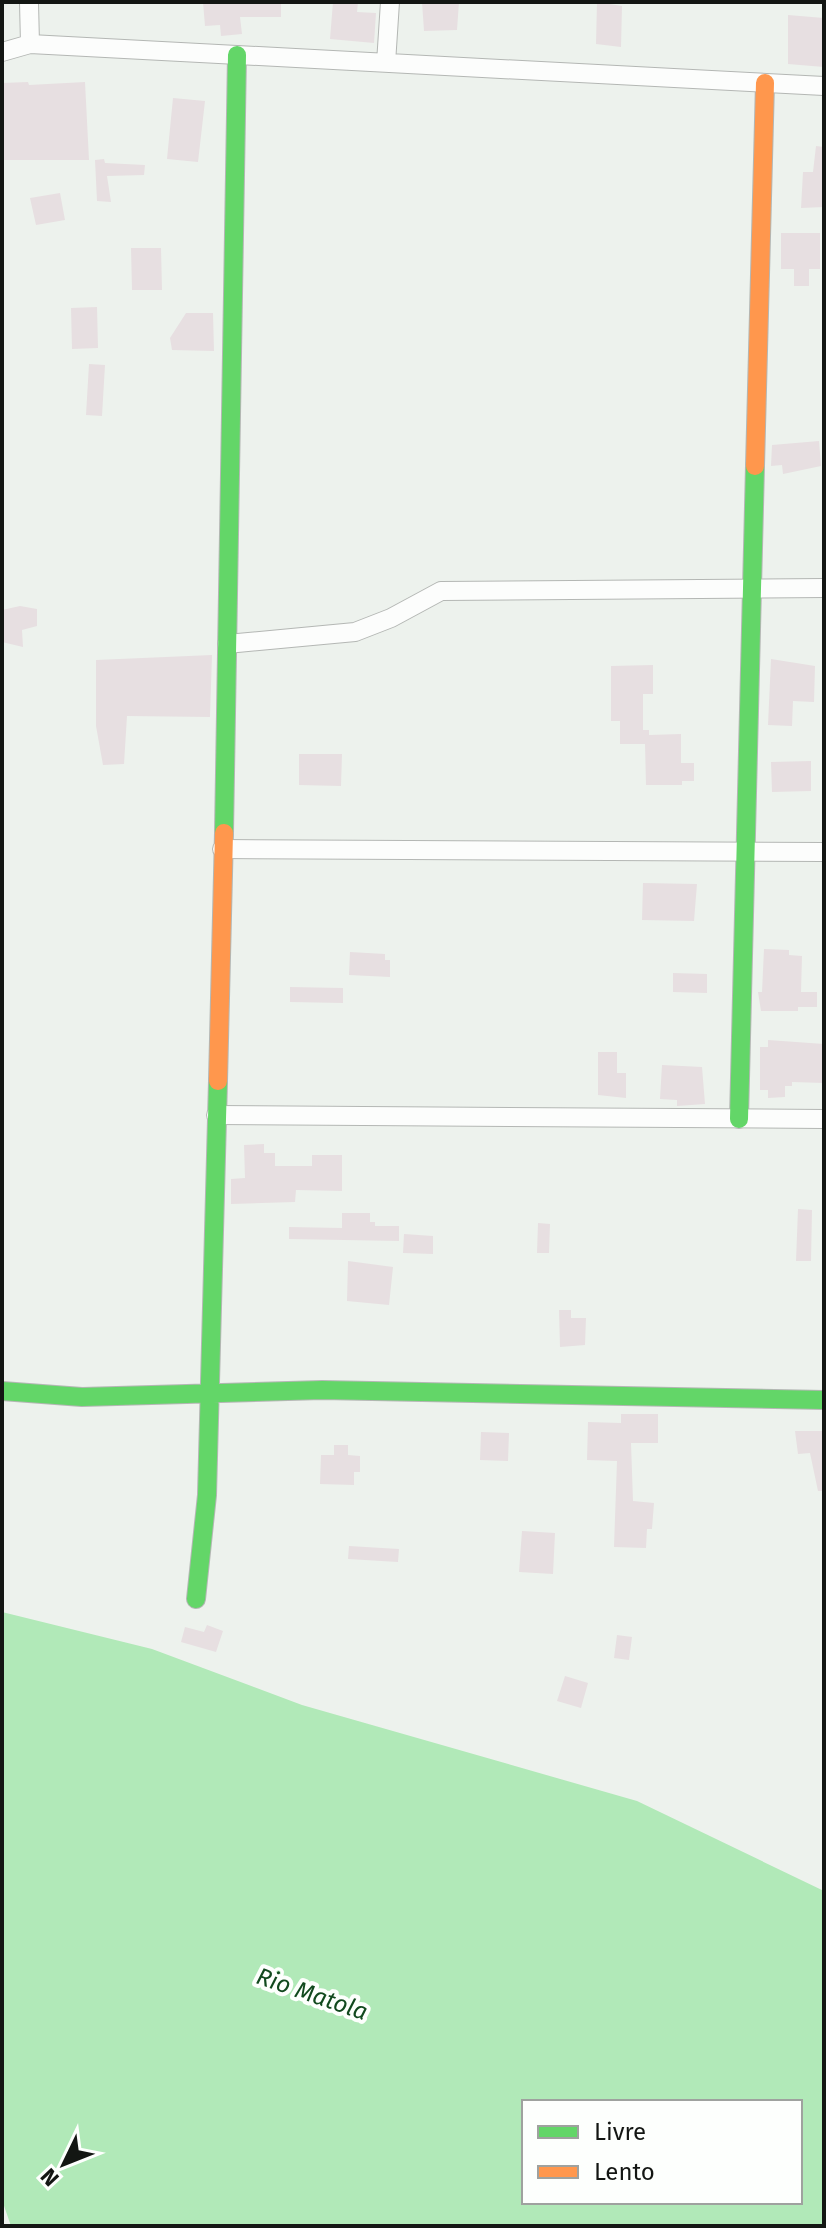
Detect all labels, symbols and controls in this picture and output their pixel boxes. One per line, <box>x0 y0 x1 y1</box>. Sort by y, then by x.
water label: Rio Matola <box>253 1962 371 2026</box>
legend <box>522 2100 802 2204</box>
text: Livre <box>594 2118 646 2146</box>
north arrow <box>24 2124 104 2204</box>
text: Lento <box>594 2158 655 2186</box>
text: N <box>35 2163 65 2192</box>

